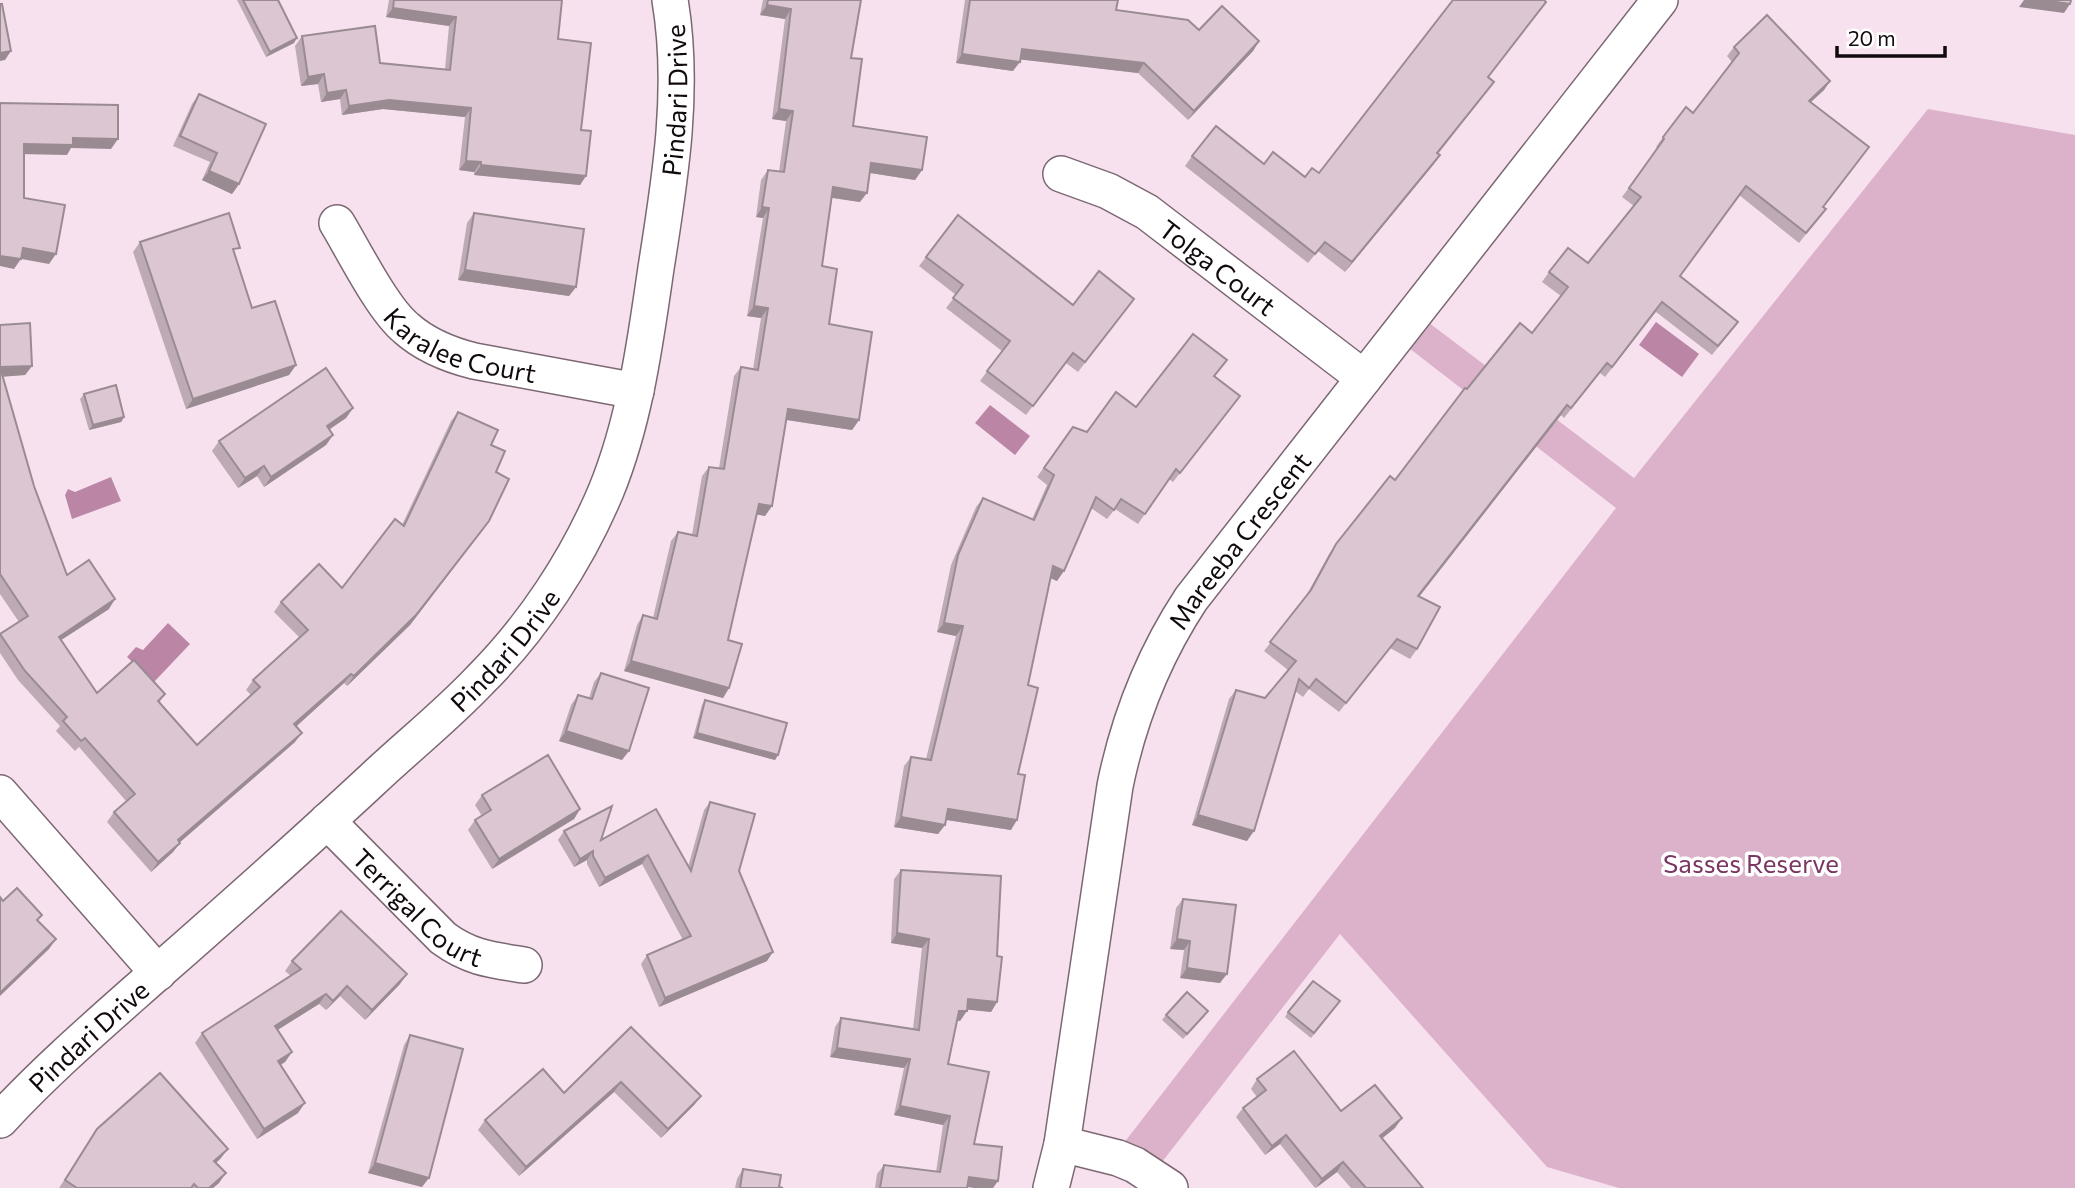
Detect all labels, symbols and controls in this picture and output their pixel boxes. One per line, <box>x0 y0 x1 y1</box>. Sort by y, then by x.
scale bar <box>1837 14 1946 58</box>
street label: Pindari Drive <box>654 23 692 177</box>
text: 20 m <box>1848 25 1896 50</box>
street label: Tolga Court <box>1154 212 1283 321</box>
street label: Karalee Court <box>378 301 539 388</box>
street label: Mareeba Crescent <box>1161 445 1316 634</box>
street label: Pindari Drive <box>443 583 565 717</box>
street label: Terrigal Court <box>347 841 486 972</box>
park label: Sasses Reserve <box>1663 847 1839 878</box>
street label: Pindari Drive <box>21 973 154 1098</box>

